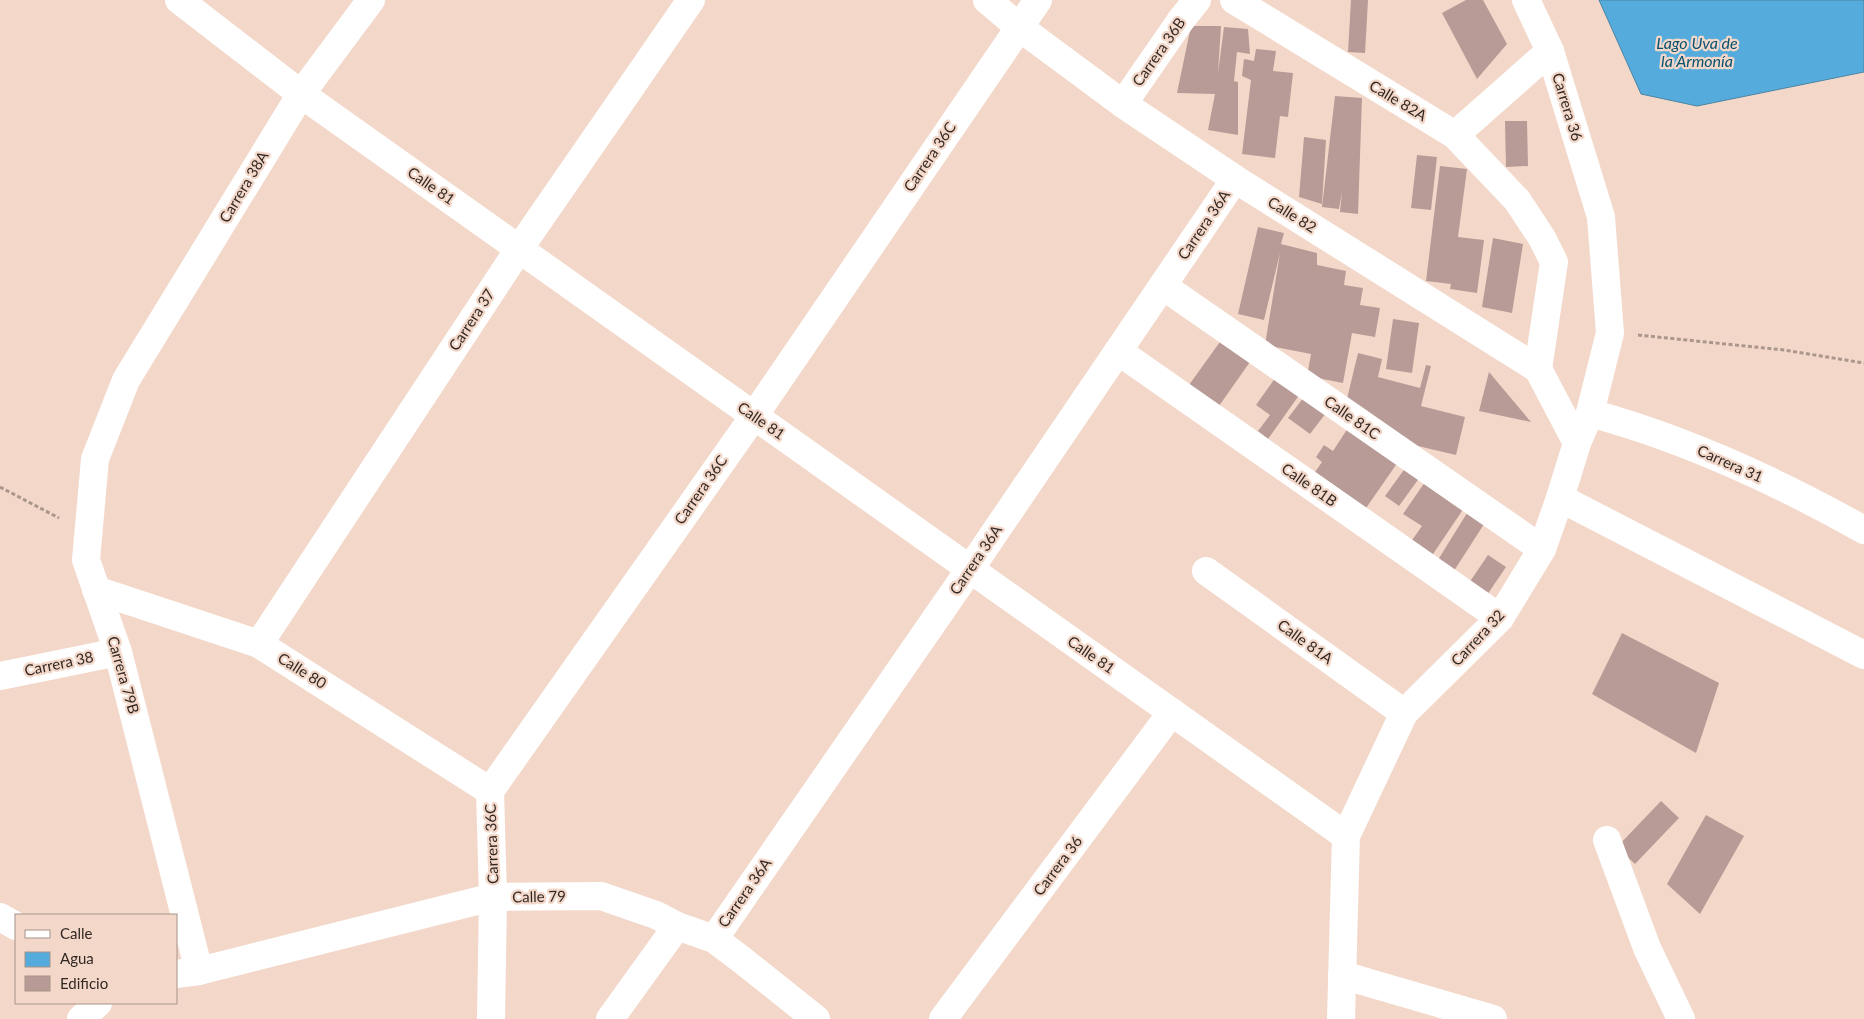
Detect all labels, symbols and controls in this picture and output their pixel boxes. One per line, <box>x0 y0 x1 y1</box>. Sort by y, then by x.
street label: Carrera 36B <box>1128 14 1188 89</box>
water label: Lago Uva de la Armonía <box>1656 33 1738 70</box>
street label: Carrera 36 <box>1549 71 1587 143</box>
street label: Calle 82A <box>1367 76 1431 125</box>
street label: Carrera 36C <box>899 118 959 195</box>
street label: Carrera 38A <box>215 147 272 225</box>
street label: Calle 81 <box>404 162 459 208</box>
street label: Carrera 36A <box>1173 185 1234 263</box>
street label: Calle 82 <box>1265 192 1320 236</box>
street label: Carrera 37 <box>445 285 498 354</box>
street label: Calle 81C <box>1321 392 1384 443</box>
street label: Calle 81 <box>734 397 789 443</box>
street label: Carrera 31 <box>1695 441 1766 486</box>
street label: Carrera 36C <box>670 451 731 527</box>
street label: Calle 81B <box>1278 459 1341 510</box>
street label: Carrera 36A <box>945 520 1006 598</box>
street label: Carrera 32 <box>1447 606 1508 669</box>
street label: Calle 81A <box>1274 615 1337 668</box>
street label: Calle 81 <box>1064 631 1119 677</box>
street label: Carrera 79B <box>104 634 144 716</box>
street label: Carrera 38 <box>23 647 95 679</box>
street label: Calle 80 <box>275 648 330 692</box>
street label: Carrera 36C <box>481 804 501 884</box>
street label: Carrera 36 <box>1029 832 1086 899</box>
street label: Carrera 36A <box>714 854 775 930</box>
street label: Calle 79 <box>512 887 566 905</box>
legend <box>15 914 178 1004</box>
text: Calle <box>60 924 93 942</box>
text: Agua <box>60 949 94 967</box>
text: Edificio <box>60 974 108 992</box>

